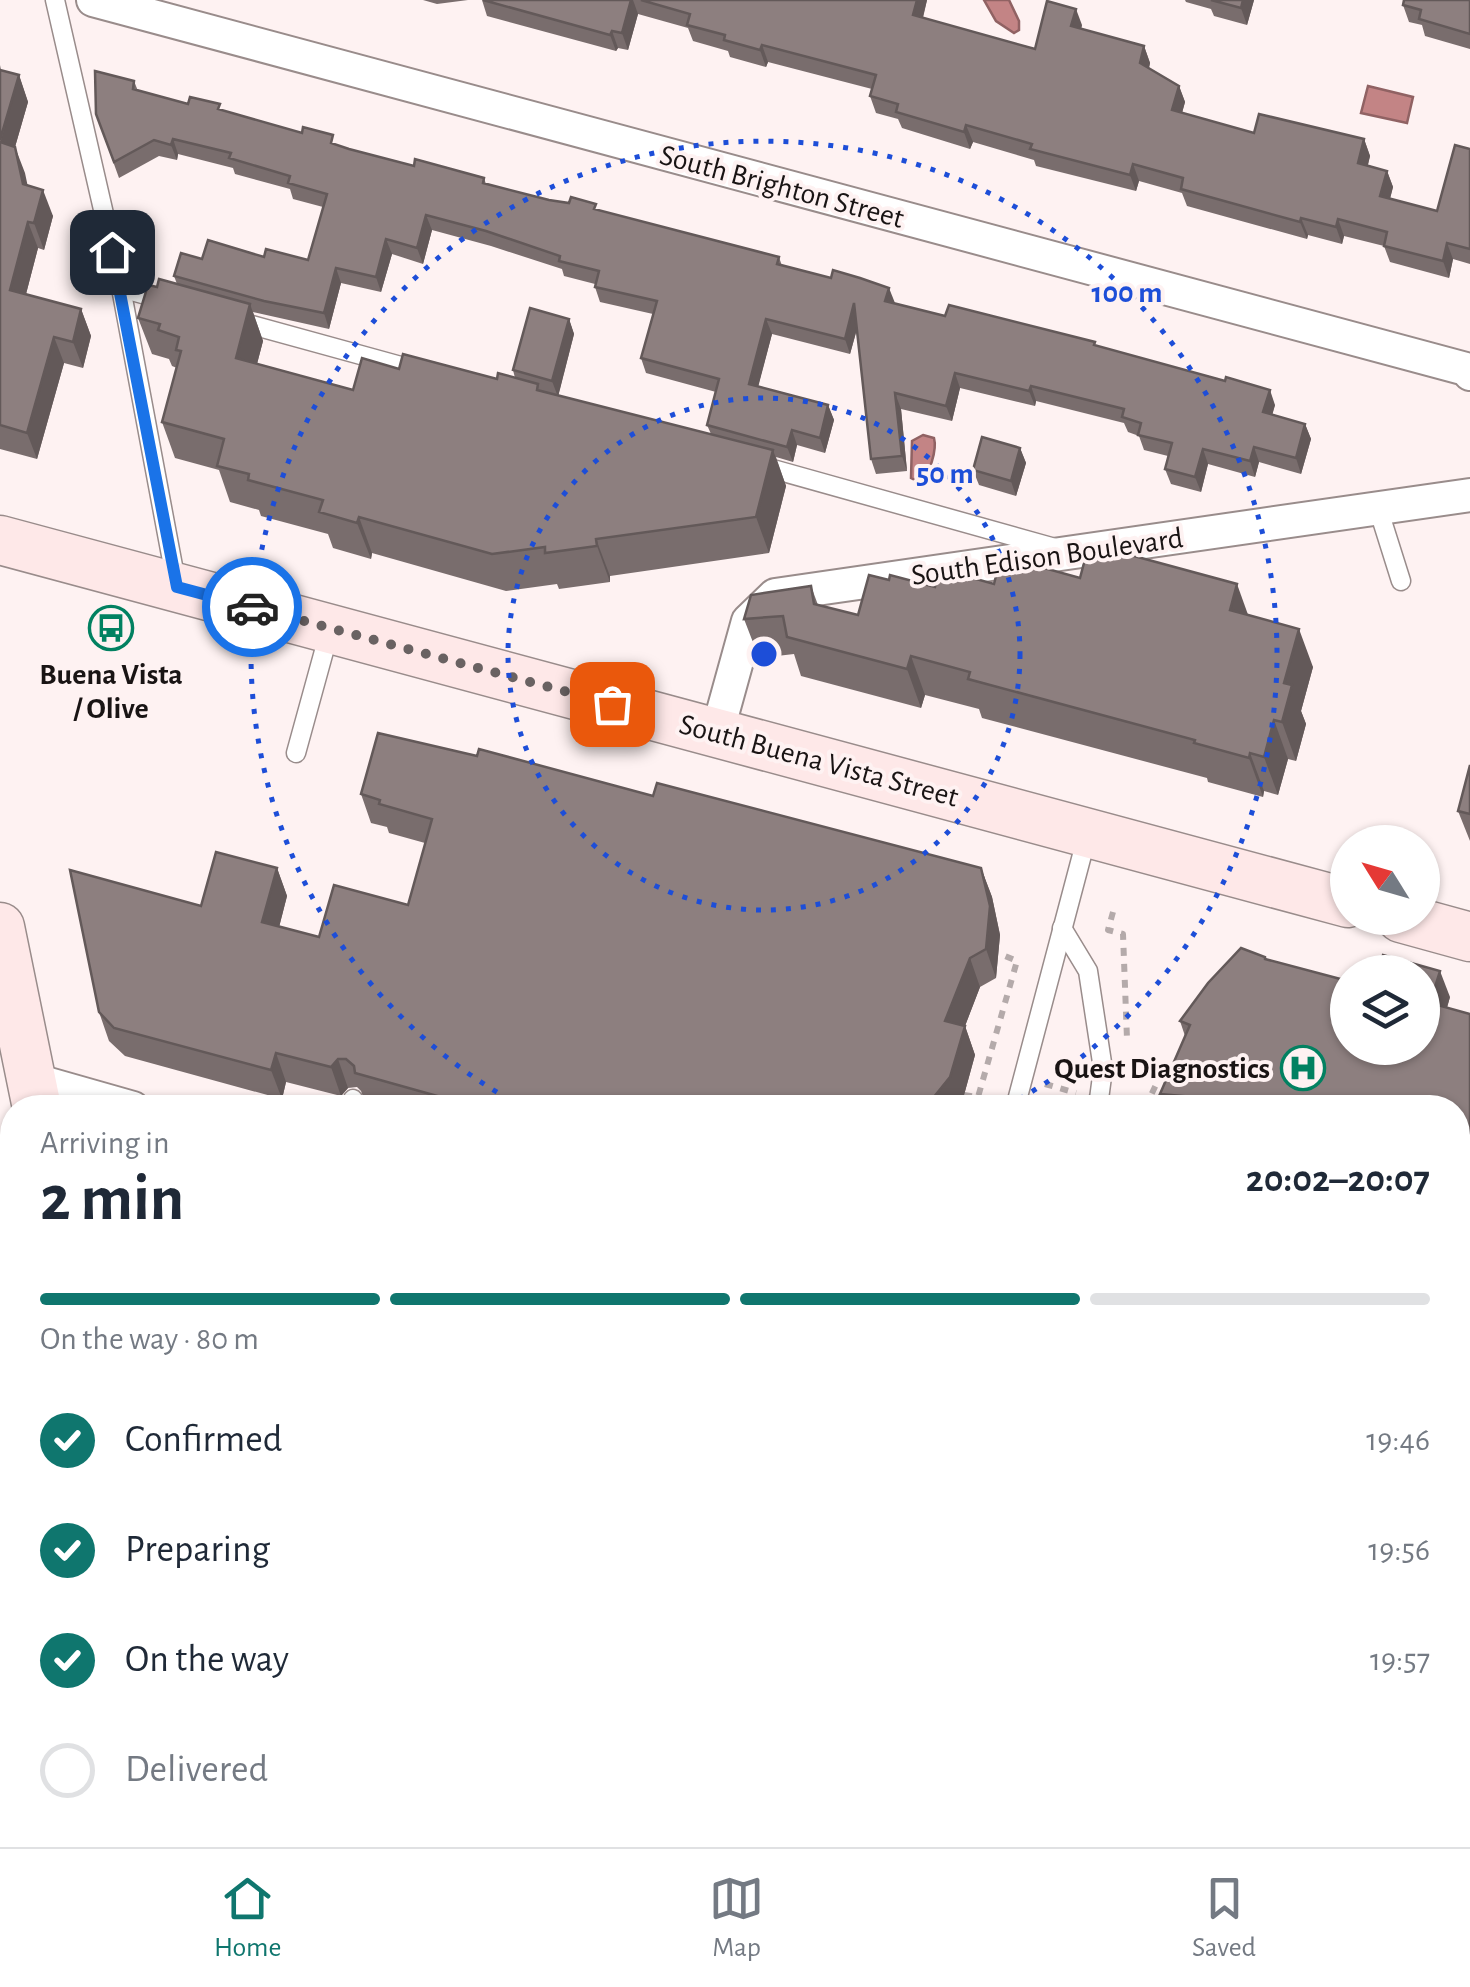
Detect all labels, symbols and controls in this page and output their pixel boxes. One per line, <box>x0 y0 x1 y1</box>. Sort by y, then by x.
street label: South Brighton Street <box>656 140 907 234</box>
pin <box>70 210 155 295</box>
icon: home <box>85 225 140 280</box>
text: 100 m <box>1092 278 1162 308</box>
text: 50 m <box>916 459 974 489</box>
street label: South Edison Boulevard <box>909 523 1185 591</box>
courier <box>202 557 302 657</box>
icon: car <box>225 580 280 635</box>
bus stop icon: Buena Vista / Olive <box>88 605 134 651</box>
centre of rings <box>746 636 782 672</box>
place label: Buena Vista / Olive <box>39 660 183 724</box>
pin <box>570 662 655 747</box>
icon: bag <box>585 677 640 732</box>
street label: South Buena Vista Street <box>676 709 962 813</box>
north arrow <box>1330 825 1440 935</box>
map controls <box>1330 825 1440 1065</box>
button: layers <box>1330 955 1440 1065</box>
hospital icon: Quest Diagnostics <box>1280 1045 1326 1091</box>
place label: Quest Diagnostics <box>1054 1054 1270 1084</box>
text: Arriving in <box>40 1127 169 1159</box>
text: 20:02–20:07 <box>1246 1161 1430 1199</box>
text: 2 min <box>40 1167 184 1232</box>
text: On the way · 80 m <box>40 1323 259 1355</box>
icon: check <box>40 1413 95 1468</box>
text: Confirmed <box>125 1421 282 1459</box>
text: 19:46 <box>1366 1424 1430 1456</box>
icon: check <box>40 1523 95 1578</box>
text: Preparing <box>125 1531 270 1569</box>
text: 19:56 <box>1368 1534 1430 1566</box>
icon: check <box>40 1633 95 1688</box>
text: On the way <box>125 1641 289 1679</box>
text: 19:57 <box>1370 1644 1430 1676</box>
text: Delivered <box>125 1751 268 1789</box>
tab: Home <box>214 1871 281 1965</box>
tab: Map <box>709 1871 764 1965</box>
tab: Saved <box>1192 1871 1256 1965</box>

